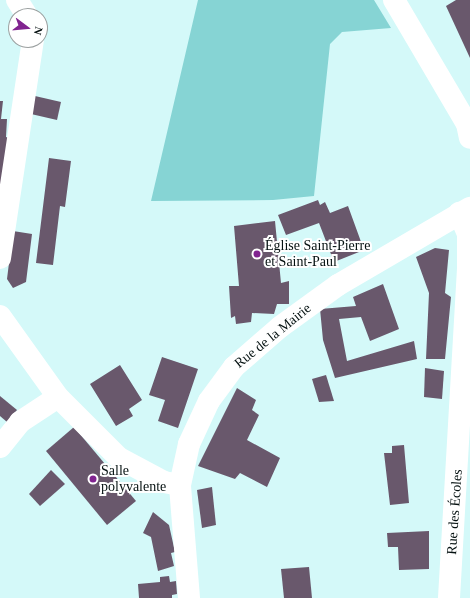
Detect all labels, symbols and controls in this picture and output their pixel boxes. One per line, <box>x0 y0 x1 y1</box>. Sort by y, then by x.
north arrow <box>8 8 48 48</box>
text: N <box>32 26 45 37</box>
place label: Église Saint-Pierre et Saint-Paul <box>265 238 370 270</box>
marker: Église Saint-Pierre et Saint-Paul <box>252 249 262 259</box>
street label: Rue de la Mairie <box>231 300 315 372</box>
place label: Salle polyvalente <box>101 463 166 496</box>
street label: Rue des Écoles <box>444 469 466 555</box>
marker: Salle polyvalente <box>88 474 98 484</box>

